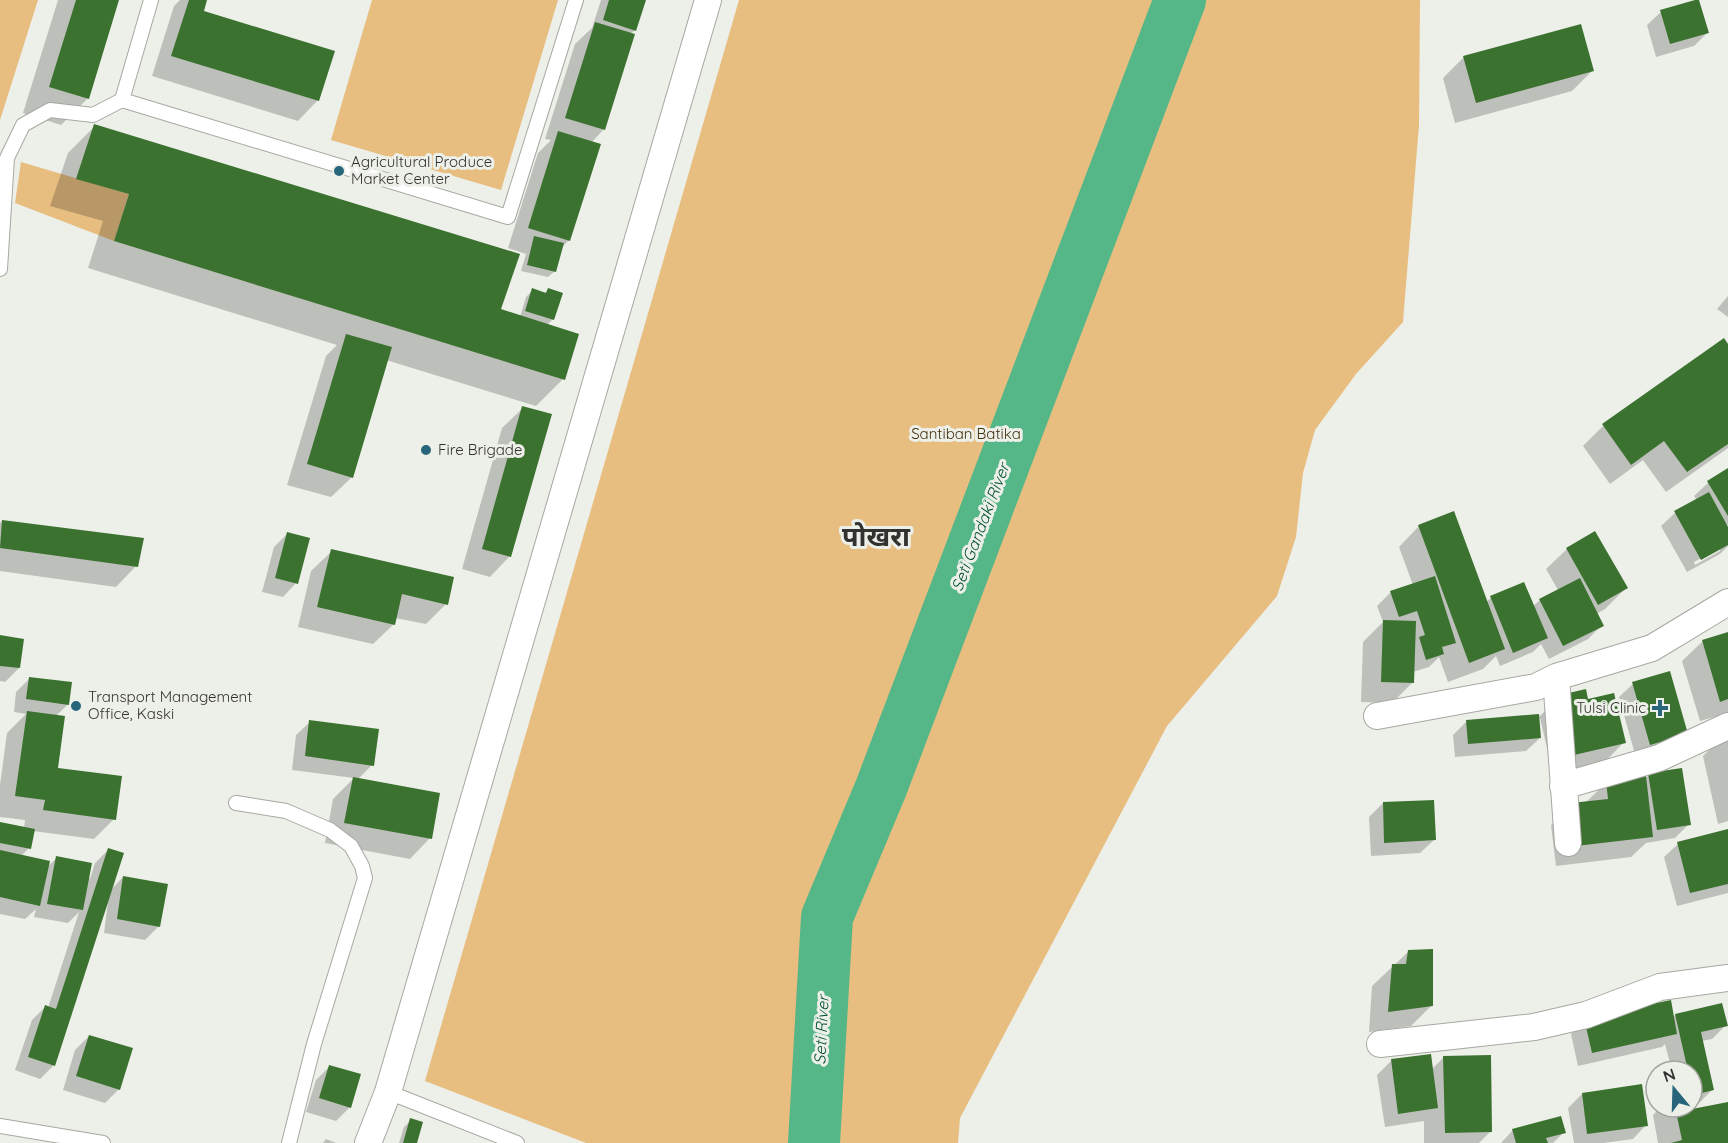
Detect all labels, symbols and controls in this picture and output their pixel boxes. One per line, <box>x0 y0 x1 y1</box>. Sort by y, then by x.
place label: Agricultural Produce Market Center <box>351 152 492 188</box>
marker: Agricultural Produce Market Center <box>332 164 346 178</box>
park label: Santiban Batika <box>911 424 1021 443</box>
place label: Fire Brigade <box>438 440 522 459</box>
marker: Fire Brigade <box>419 443 433 457</box>
water label: Seti Gandaki River <box>946 459 1014 594</box>
district label: पोखरा <box>842 519 911 553</box>
place label: Transport Management Office, Kaski <box>88 687 252 723</box>
place label: Tulsi Clinic <box>1576 698 1646 717</box>
marker: Transport Management Office, Kaski <box>69 699 83 713</box>
marker: Tulsi Clinic <box>1651 699 1669 717</box>
water label: Seti River <box>809 993 833 1065</box>
north arrow <box>1644 1059 1704 1119</box>
text: N <box>1660 1063 1678 1086</box>

